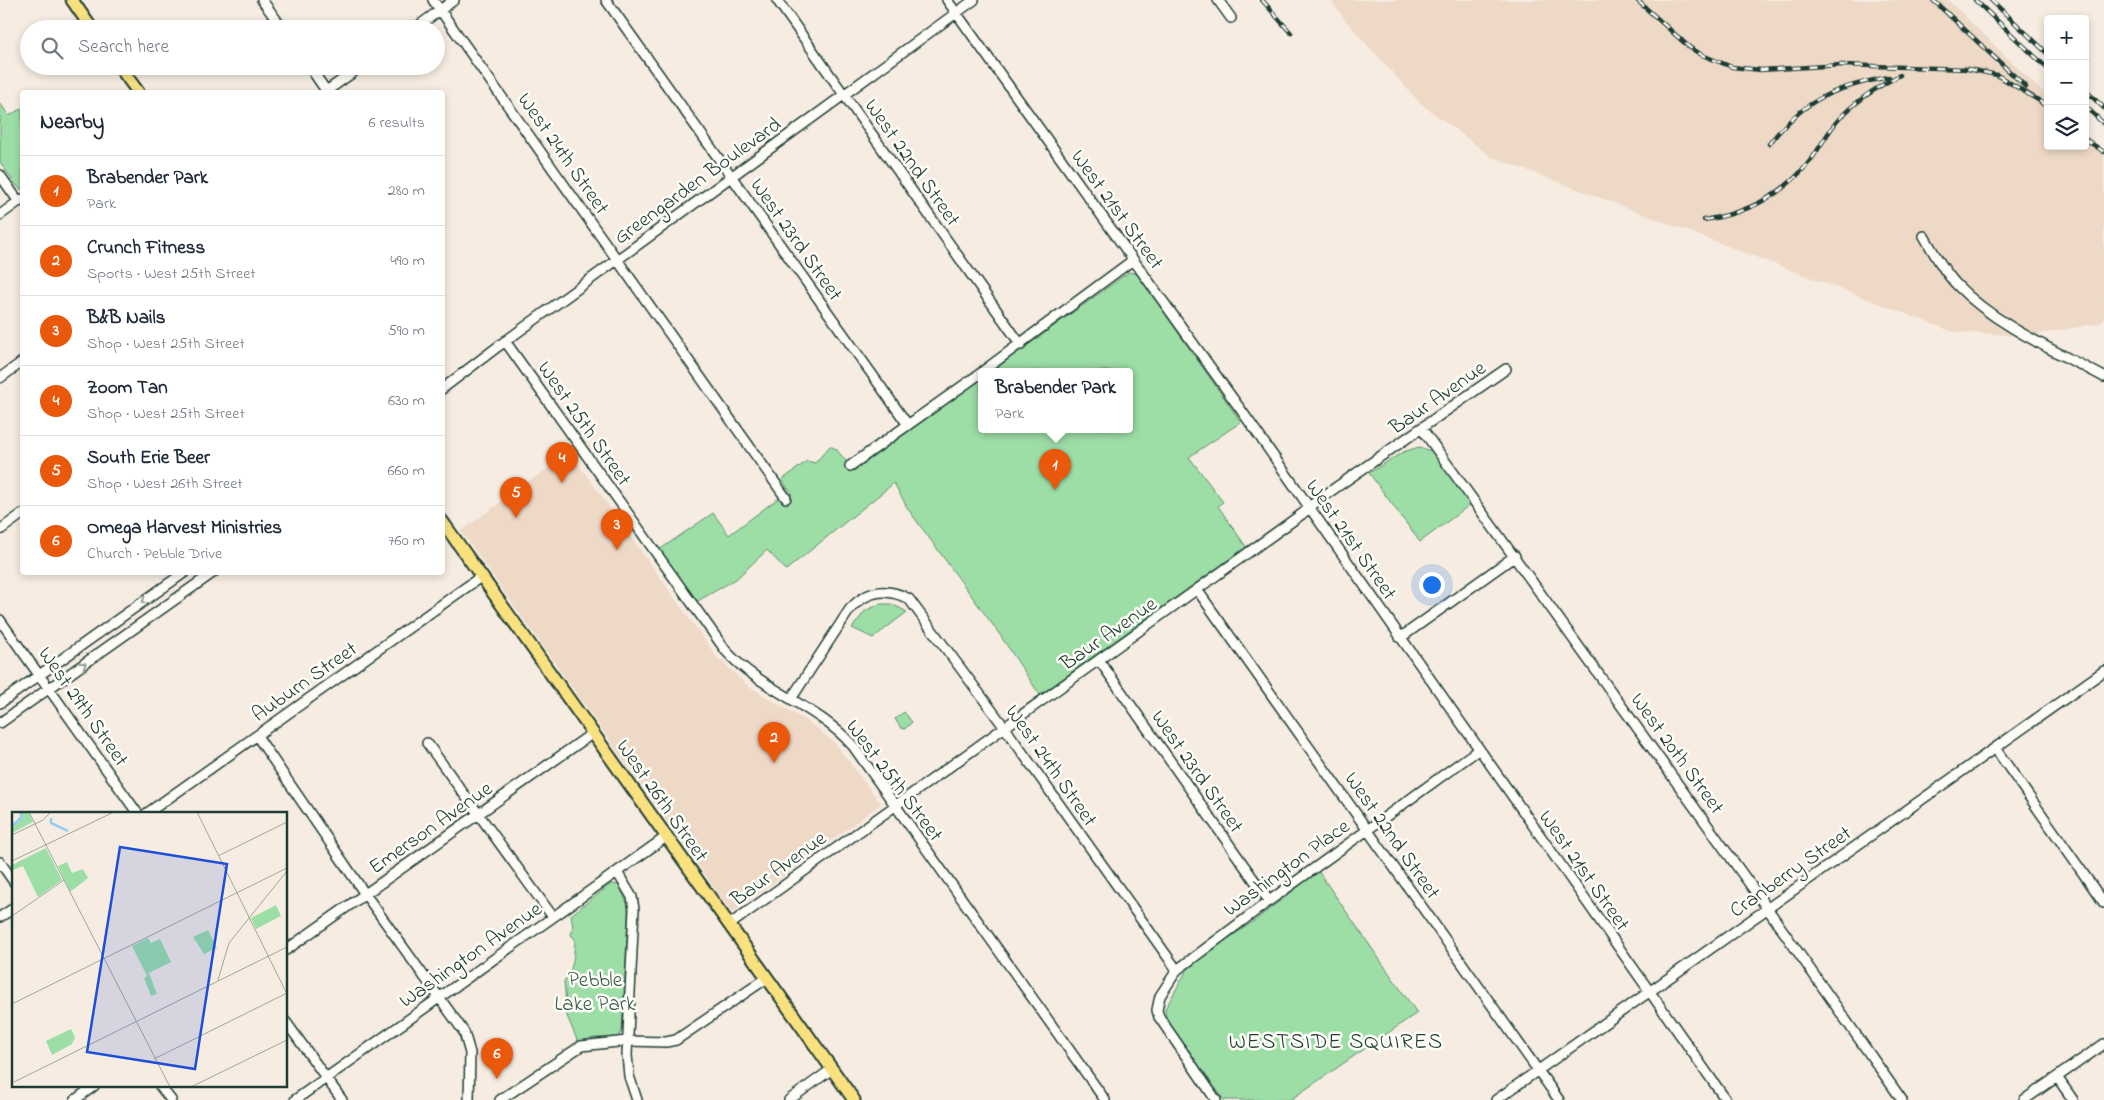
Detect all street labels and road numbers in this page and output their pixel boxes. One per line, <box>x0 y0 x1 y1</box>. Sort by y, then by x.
street label: West 24th Street <box>509 87 616 221</box>
street label: West 22nd Street <box>856 93 967 233</box>
street label: Greengarden Boulevard <box>608 110 789 254</box>
street label: West 21st Street <box>1063 144 1170 276</box>
street label: West 23rd Street <box>742 172 849 308</box>
street label: Baur Avenue <box>1383 354 1493 444</box>
street label: West 25th Street <box>529 356 638 493</box>
street label: West 21st Street <box>1297 473 1403 607</box>
street label: Baur Avenue <box>1054 590 1164 680</box>
street label: Auburn Street <box>246 635 364 730</box>
street label: West 29th Street <box>30 641 135 773</box>
street label: West 20th Street <box>1622 687 1731 821</box>
street label: West 24th Street <box>997 699 1104 833</box>
street label: West 23rd Street <box>1143 704 1250 840</box>
street label: West 25th Street <box>837 714 949 849</box>
street label: West 26th Street <box>608 734 715 869</box>
street label: West 22nd Street <box>1336 766 1447 906</box>
street label: Emerson Avenue <box>363 774 500 882</box>
street label: West 21st Street <box>1530 804 1636 938</box>
street label: Washington Place <box>1218 812 1358 926</box>
street label: Cranberry Street <box>1724 819 1860 928</box>
street label: Baur Avenue <box>724 824 834 915</box>
street label: Washington Avenue <box>394 895 550 1018</box>

